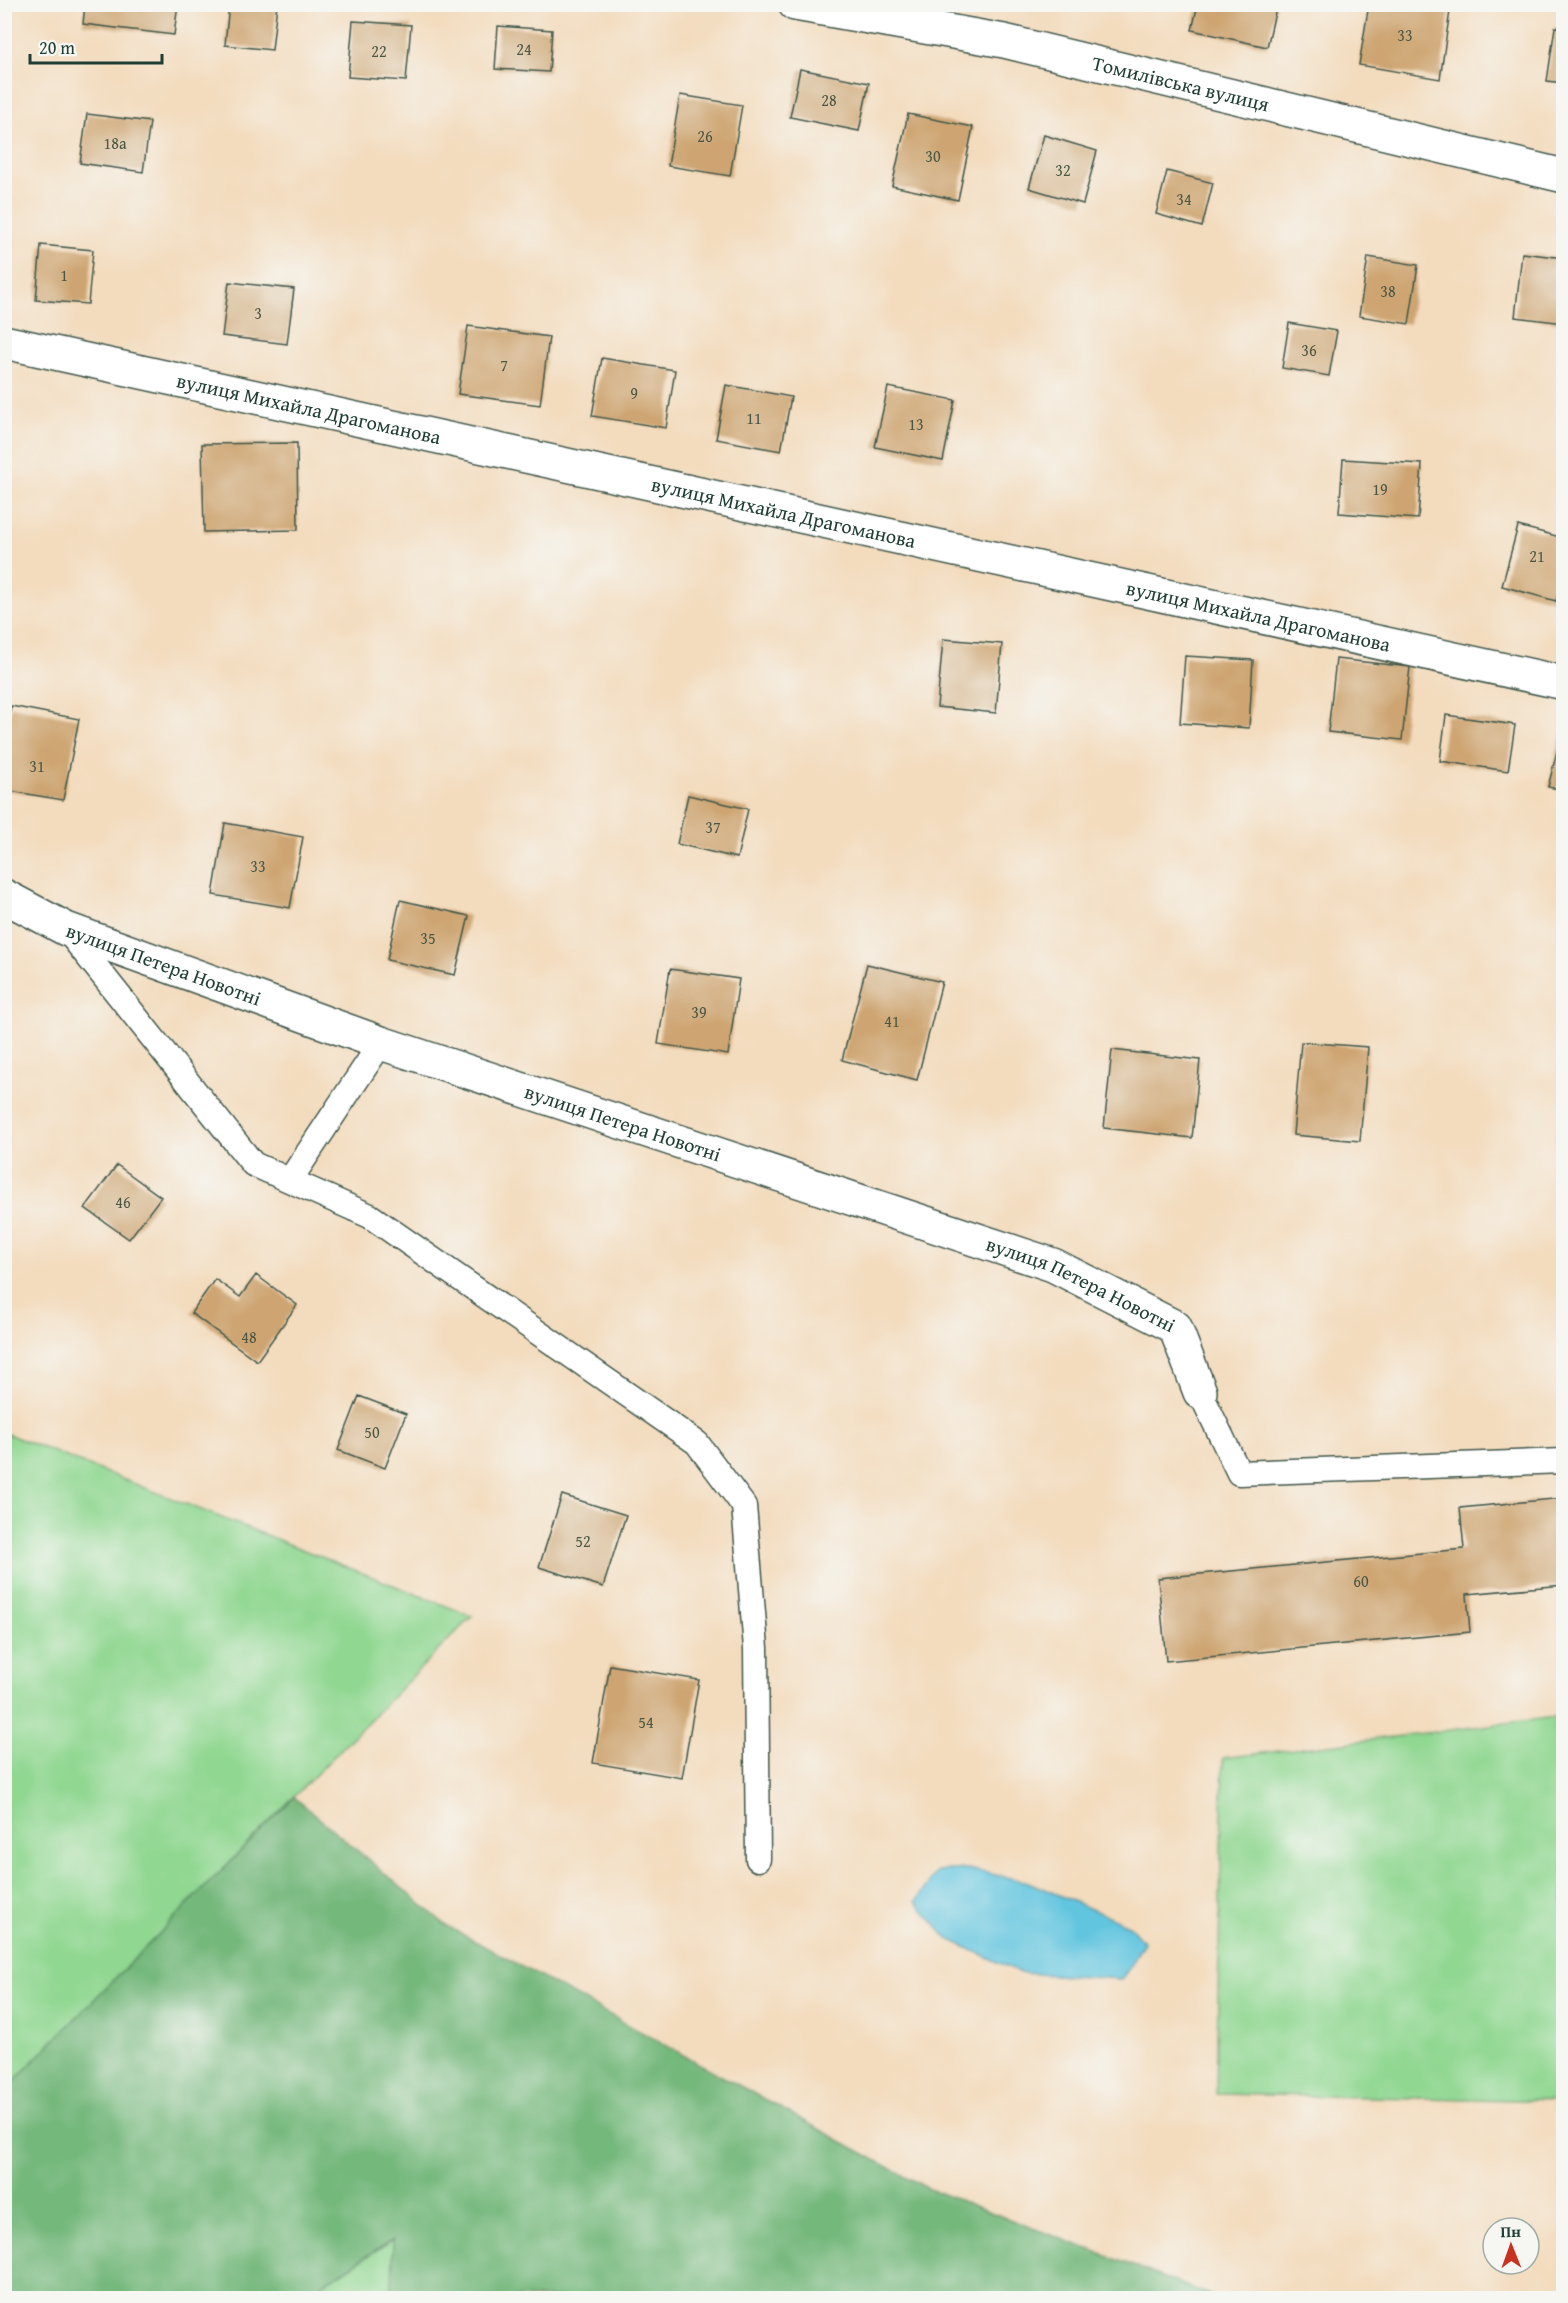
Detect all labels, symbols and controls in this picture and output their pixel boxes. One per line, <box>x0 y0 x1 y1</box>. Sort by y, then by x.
house number: 33 <box>1397 23 1413 47</box>
scale bar <box>30 27 162 65</box>
text: 20 m <box>39 34 75 61</box>
house number: 24 <box>516 37 532 61</box>
house number: 22 <box>371 39 387 63</box>
street label: Томилівська вулиця <box>1089 48 1272 118</box>
house number: 28 <box>821 88 837 112</box>
house number: 26 <box>697 124 713 148</box>
house number: 18а <box>103 131 127 155</box>
house number: 30 <box>925 144 941 168</box>
house number: 32 <box>1055 158 1071 182</box>
house number: 34 <box>1176 187 1192 211</box>
house number: 1 <box>60 263 68 287</box>
house number: 38 <box>1380 279 1396 303</box>
house number: 3 <box>254 301 262 325</box>
house number: 36 <box>1301 338 1317 362</box>
house number: 7 <box>500 353 508 377</box>
street label: вулиця Михайла Драгоманова <box>174 365 444 451</box>
house number: 9 <box>630 381 638 405</box>
house number: 11 <box>746 406 762 430</box>
house number: 13 <box>908 412 924 436</box>
street label: вулиця Михайла Драгоманова <box>649 469 919 555</box>
house number: 19 <box>1372 477 1388 501</box>
house number: 21 <box>1529 544 1545 568</box>
street label: вулиця Михайла Драгоманова <box>1124 573 1394 659</box>
house number: 31 <box>29 754 45 778</box>
house number: 37 <box>705 815 721 839</box>
house number: 33 <box>250 854 266 878</box>
street label: вулиця Петера Новотні <box>62 915 266 1013</box>
house number: 35 <box>420 926 436 950</box>
house number: 39 <box>691 1000 707 1024</box>
house number: 41 <box>884 1009 900 1033</box>
street label: вулиця Петера Новотні <box>521 1076 725 1169</box>
house number: 46 <box>115 1190 131 1214</box>
street label: вулиця Петера Новотні <box>983 1229 1181 1339</box>
house number: 48 <box>241 1325 257 1349</box>
house number: 50 <box>364 1420 380 1444</box>
house number: 52 <box>575 1529 591 1553</box>
house number: 60 <box>1353 1569 1369 1593</box>
house number: 54 <box>638 1710 654 1734</box>
north arrow <box>1481 2216 1541 2276</box>
text: Пн <box>1500 2219 1521 2243</box>

